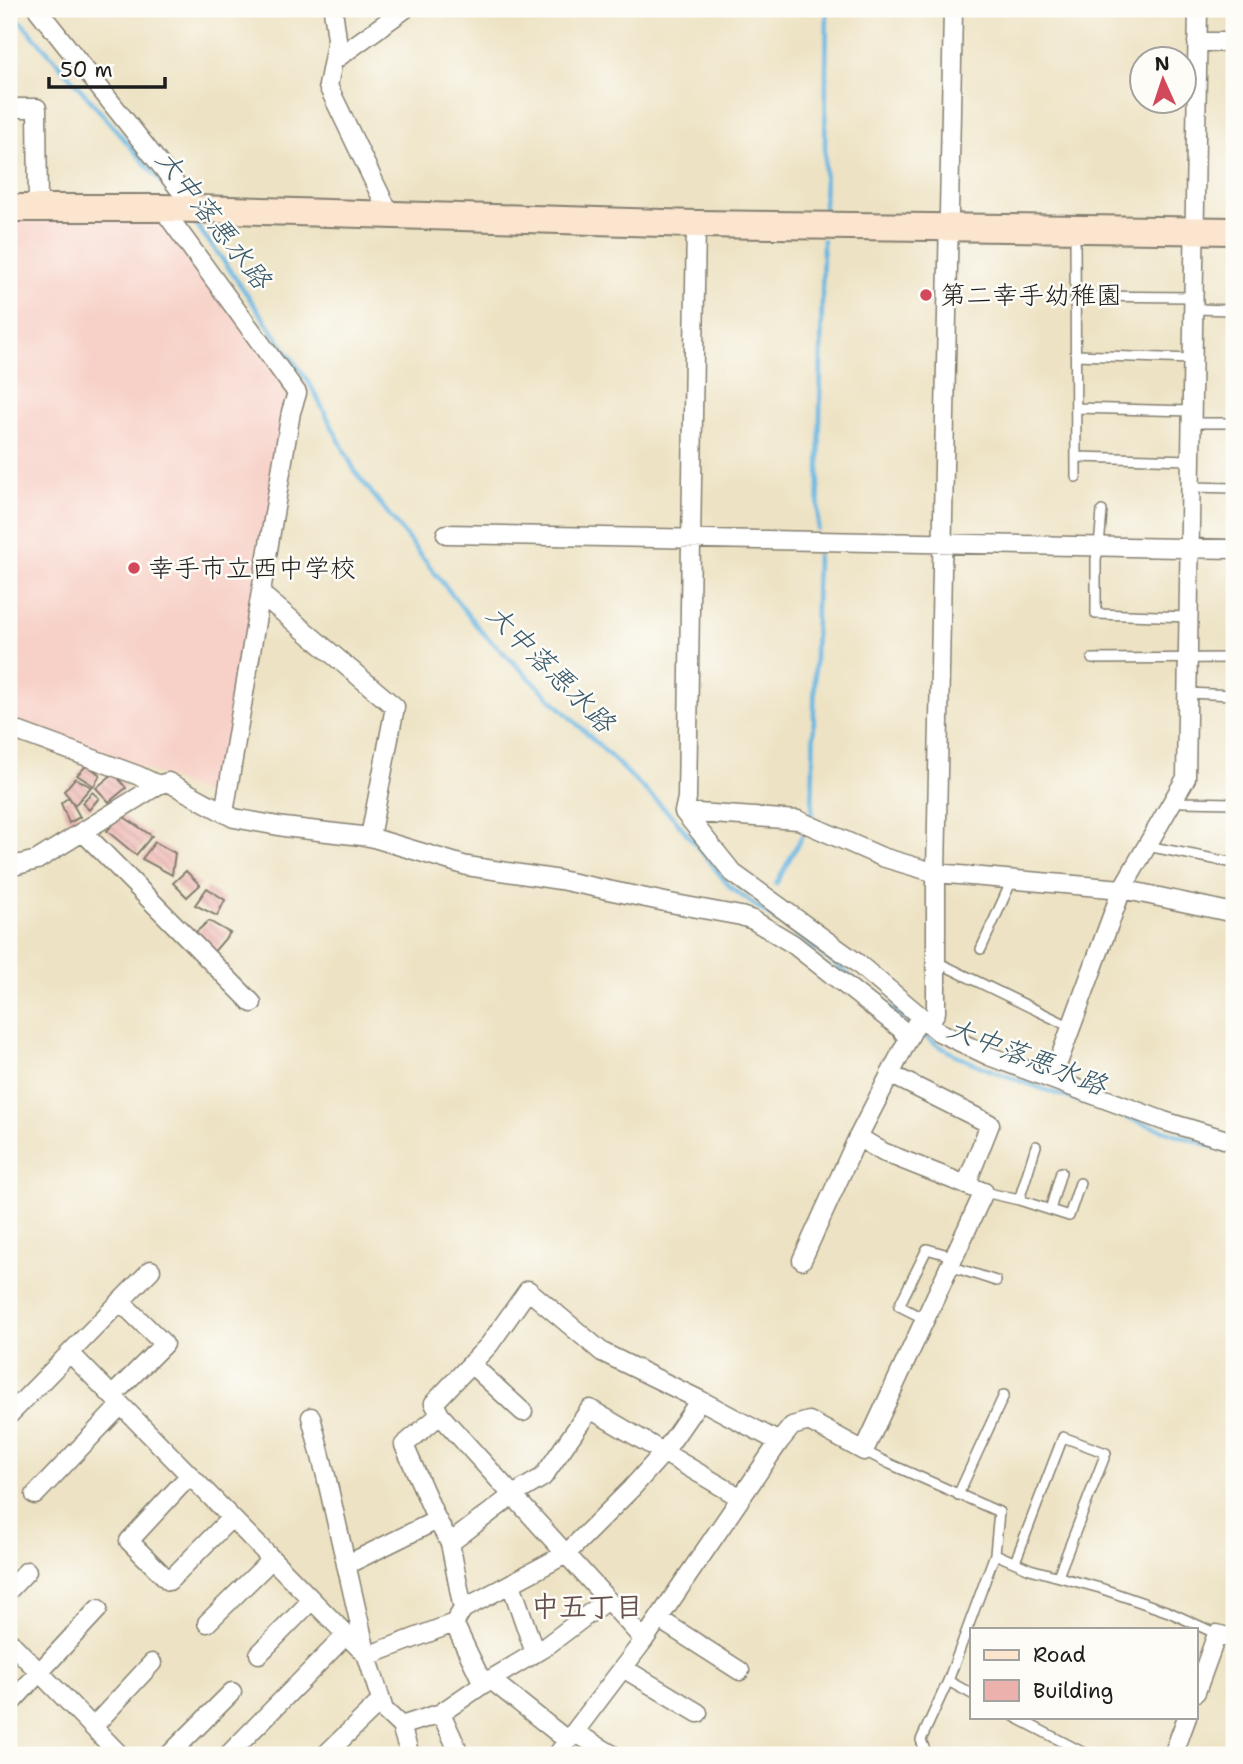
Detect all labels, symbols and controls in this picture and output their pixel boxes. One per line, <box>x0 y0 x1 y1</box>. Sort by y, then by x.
scale bar <box>49 46 164 90</box>
north arrow <box>1128 46 1198 116</box>
text: N <box>1154 51 1170 76</box>
text: 50 m <box>60 56 113 84</box>
water label: 大中落悪水路 <box>147 141 282 298</box>
place label: 第二幸手幼稚園 <box>940 277 1122 312</box>
marker: 第二幸手幼稚園 <box>918 287 934 303</box>
place label: 幸手市立西中学校 <box>148 550 356 585</box>
marker: 幸手市立西中学校 <box>126 560 142 576</box>
water label: 大中落悪水路 <box>478 595 625 742</box>
water label: 大中落悪水路 <box>942 1008 1114 1105</box>
district label: 中五丁目 <box>531 1587 643 1625</box>
legend <box>970 1628 1198 1718</box>
text: Road <box>1033 1641 1086 1669</box>
text: Building <box>1033 1677 1113 1705</box>

